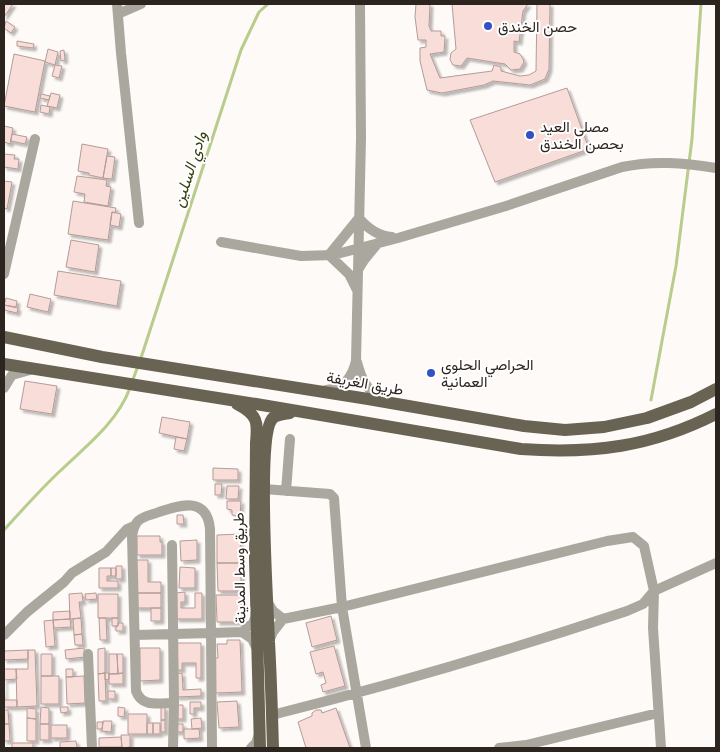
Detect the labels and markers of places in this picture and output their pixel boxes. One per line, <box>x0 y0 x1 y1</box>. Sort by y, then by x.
place label: حصن الخندق <box>498 17 577 37</box>
marker: حصن الخندق <box>482 20 494 32</box>
place label: مصلى العيد بحصن الخندق <box>540 117 624 154</box>
marker: مصلى العيد بحصن الخندق <box>524 129 536 141</box>
place label: الحراصي الحلوى العمانية <box>441 355 534 391</box>
marker: الحراصي الحلوى العمانية <box>425 367 437 379</box>

